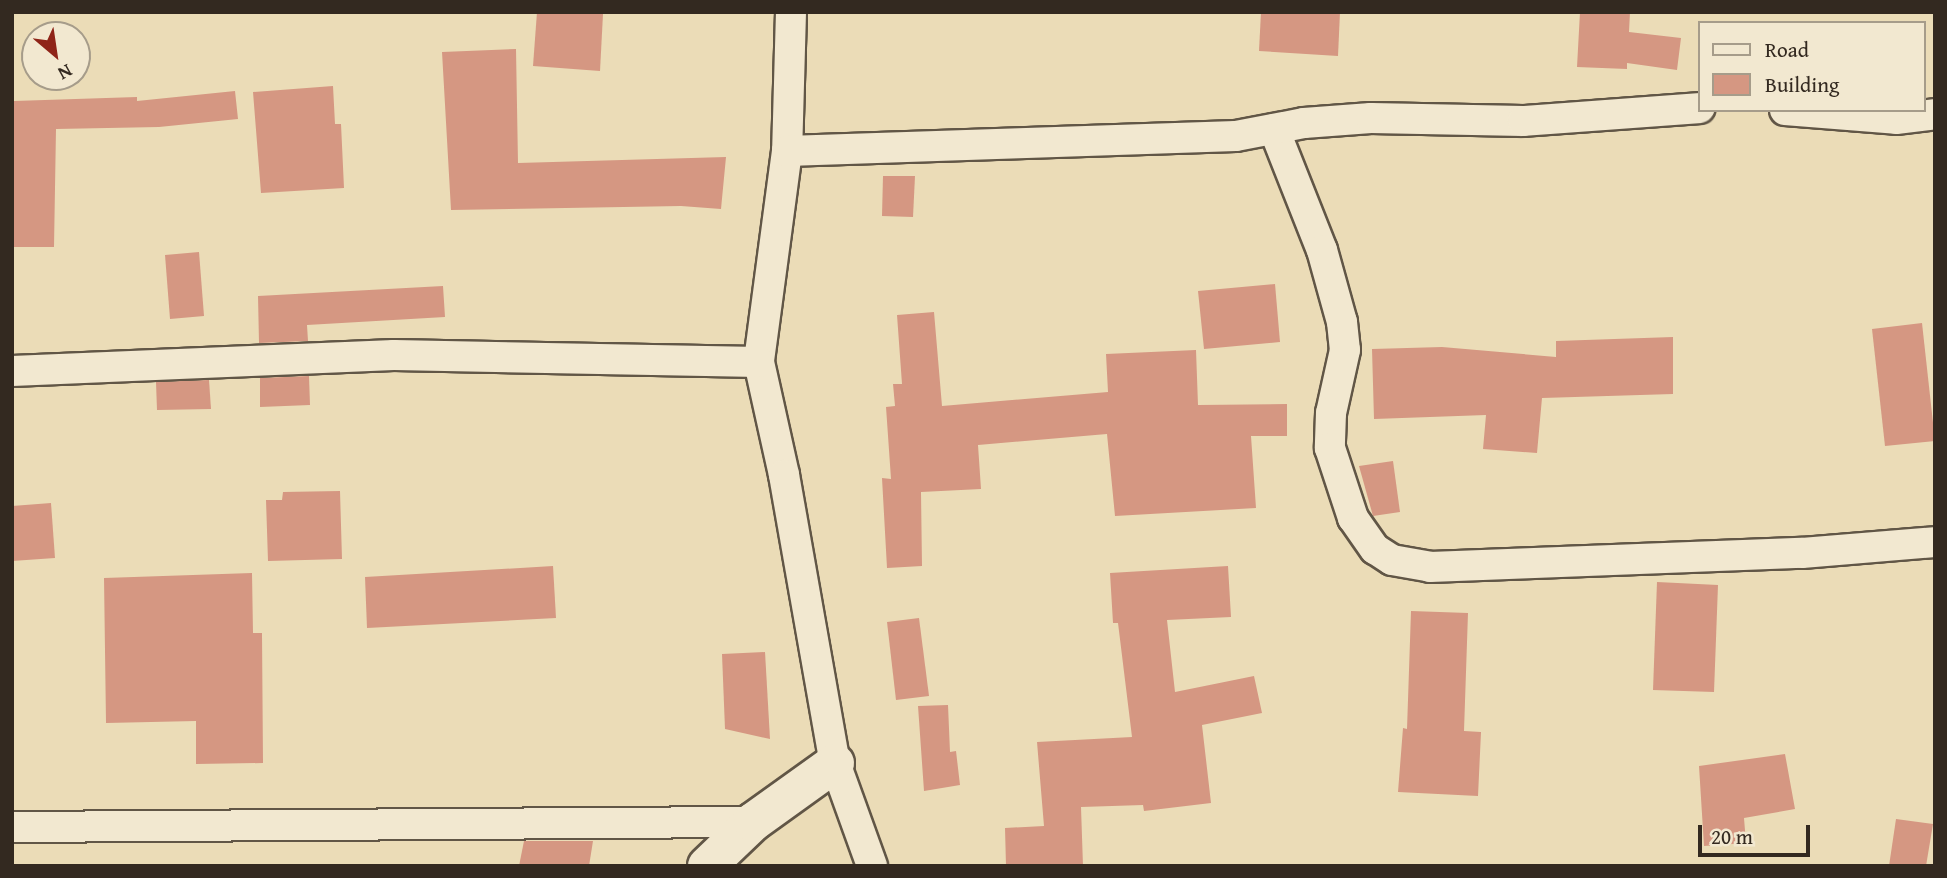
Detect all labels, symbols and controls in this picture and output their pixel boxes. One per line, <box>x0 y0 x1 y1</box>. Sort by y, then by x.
north arrow <box>21 21 91 91</box>
legend <box>1699 21 1926 112</box>
text: Road <box>1765 34 1809 65</box>
text: N <box>53 57 78 88</box>
text: Building <box>1765 69 1839 100</box>
scale bar <box>1702 812 1814 856</box>
text: 20 m <box>1711 821 1753 852</box>

